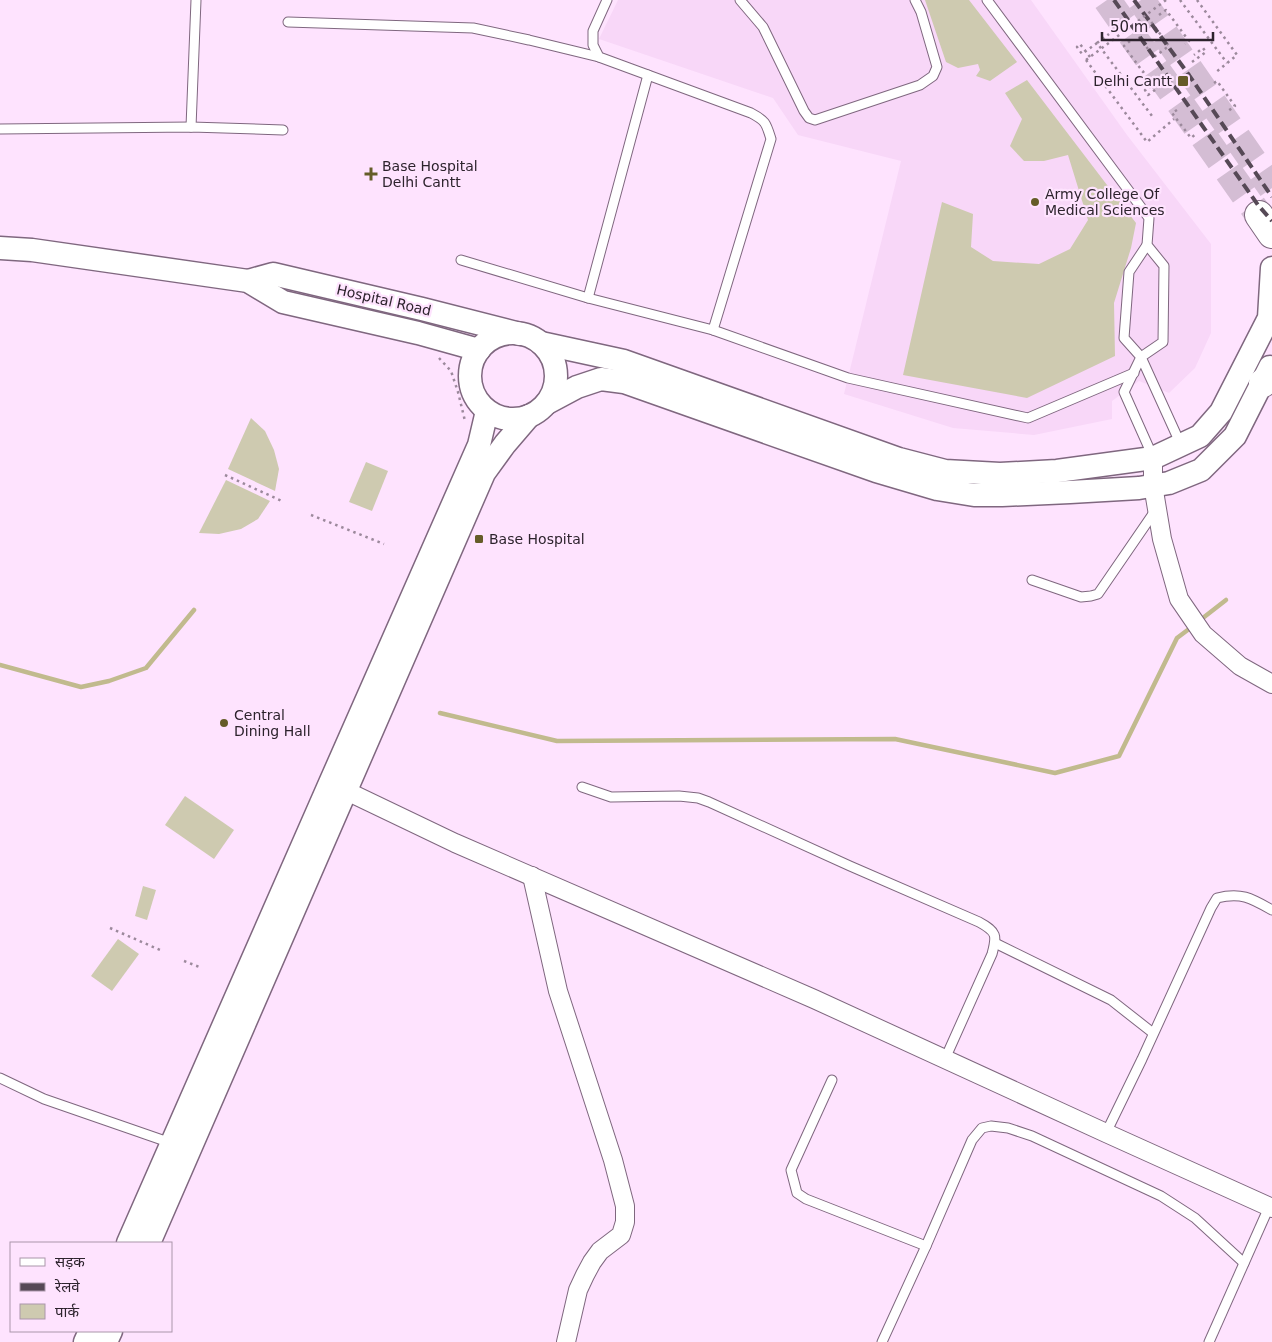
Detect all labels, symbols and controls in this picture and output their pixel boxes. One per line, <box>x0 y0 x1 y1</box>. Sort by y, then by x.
scale bar <box>1102 10 1213 42</box>
text: 50 m <box>1110 18 1148 36</box>
place label: Delhi Cantt <box>1093 73 1173 89</box>
marker: Delhi Cantt <box>1176 74 1190 88</box>
place label: Base Hospital Delhi Cantt <box>382 158 478 190</box>
marker: Base Hospital Delhi Cantt <box>364 167 378 181</box>
place label: Army College Of Medical Sciences <box>1045 186 1165 218</box>
marker: Army College Of Medical Sciences <box>1029 196 1041 208</box>
street label: Hospital Road <box>335 281 433 319</box>
place label: Base Hospital <box>489 531 585 547</box>
marker: Base Hospital <box>473 533 485 545</box>
place label: Central Dining Hall <box>234 707 311 739</box>
marker: Central Dining Hall <box>218 717 230 729</box>
legend <box>10 1242 172 1332</box>
text: सड़क <box>55 1253 85 1271</box>
text: रेलवे <box>54 1278 80 1296</box>
text: पार्क <box>55 1303 79 1321</box>

